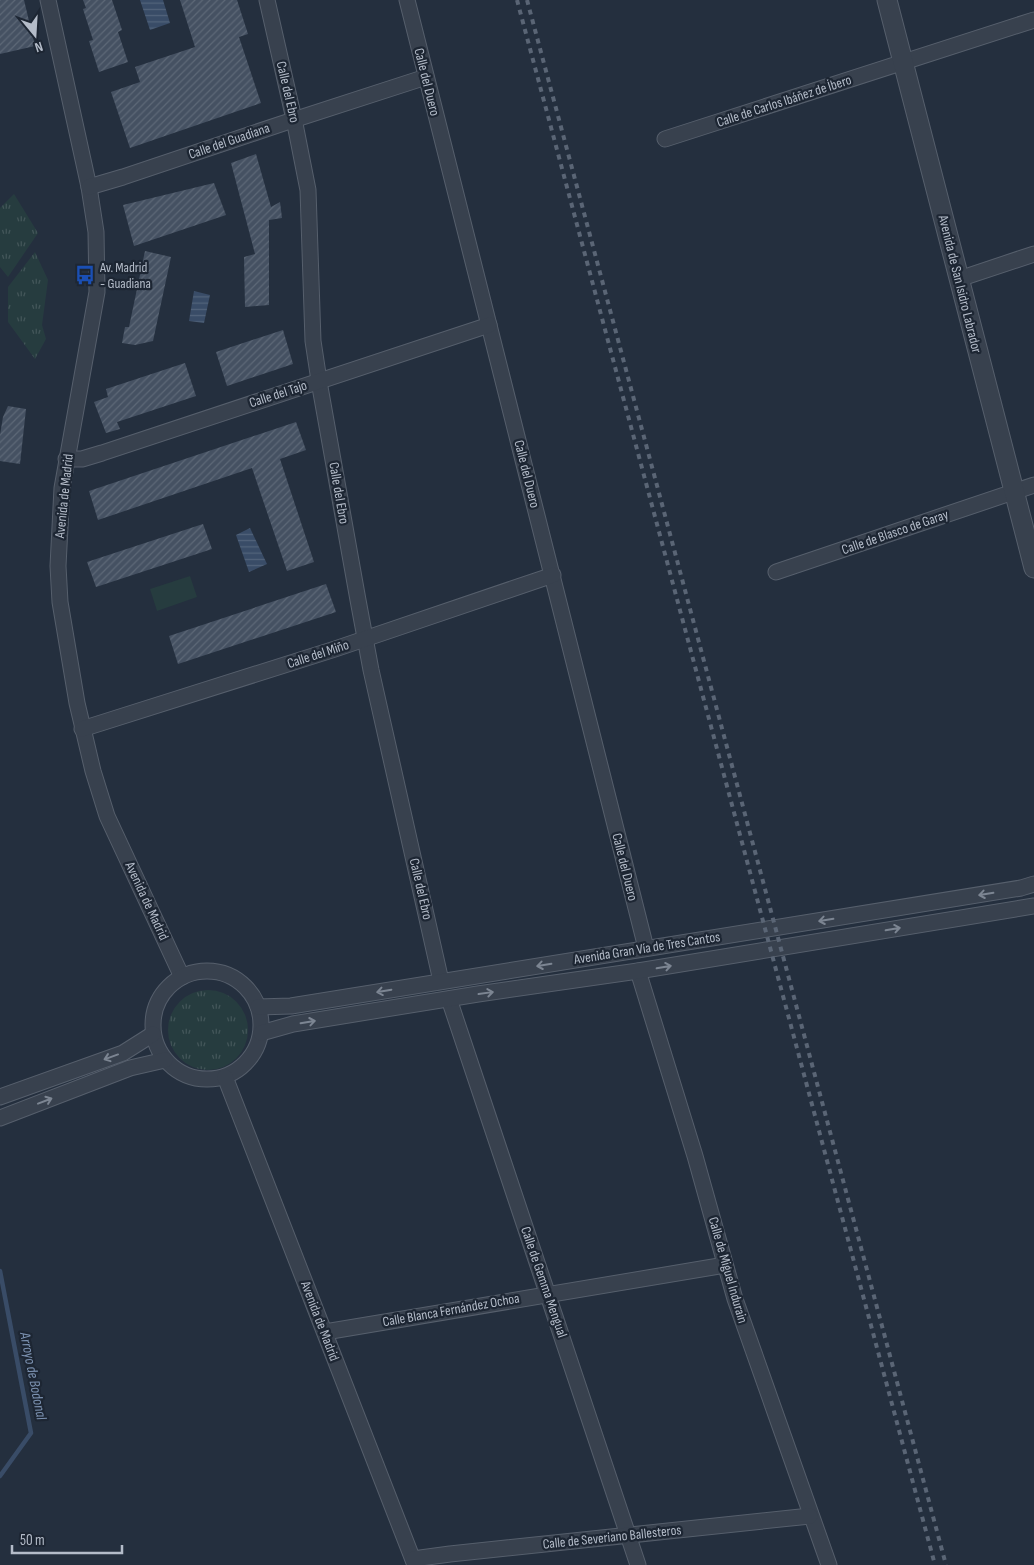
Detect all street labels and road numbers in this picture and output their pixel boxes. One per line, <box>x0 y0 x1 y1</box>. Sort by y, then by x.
street label: Calle del Duero <box>410 46 444 118</box>
street label: Calle del Ebro <box>273 60 303 125</box>
street label: Calle de Carlos Ibáñez de Íbero <box>714 71 854 131</box>
street label: Calle del Guadiana <box>186 119 272 163</box>
street label: Avenida de San Isidro Labrador <box>934 212 985 355</box>
street label: Calle del Tajo <box>247 377 309 411</box>
street label: Calle del Duero <box>510 438 544 510</box>
street label: Avenida de Madrid <box>51 453 77 540</box>
street label: Calle del Ebro <box>325 461 353 525</box>
street label: Calle de Blasco de Garay <box>839 506 951 558</box>
street label: Calle del Miño <box>285 636 351 672</box>
street label: Calle del Duero <box>608 831 642 903</box>
street label: Calle del Ebro <box>406 857 436 922</box>
street label: Avenida de Madrid <box>121 858 173 943</box>
street label: Avenida Gran Vía de Tres Cantos <box>572 928 721 968</box>
street label: Calle de Miguel Indurain <box>705 1215 751 1325</box>
street label: Calle de Gemma Mengual <box>517 1224 571 1340</box>
street label: Avenida de Madrid <box>297 1278 343 1364</box>
street label: Calle Blanca Fernández Ochoa <box>381 1290 521 1330</box>
street label: Calle de Severiano Ballesteros <box>542 1521 682 1553</box>

